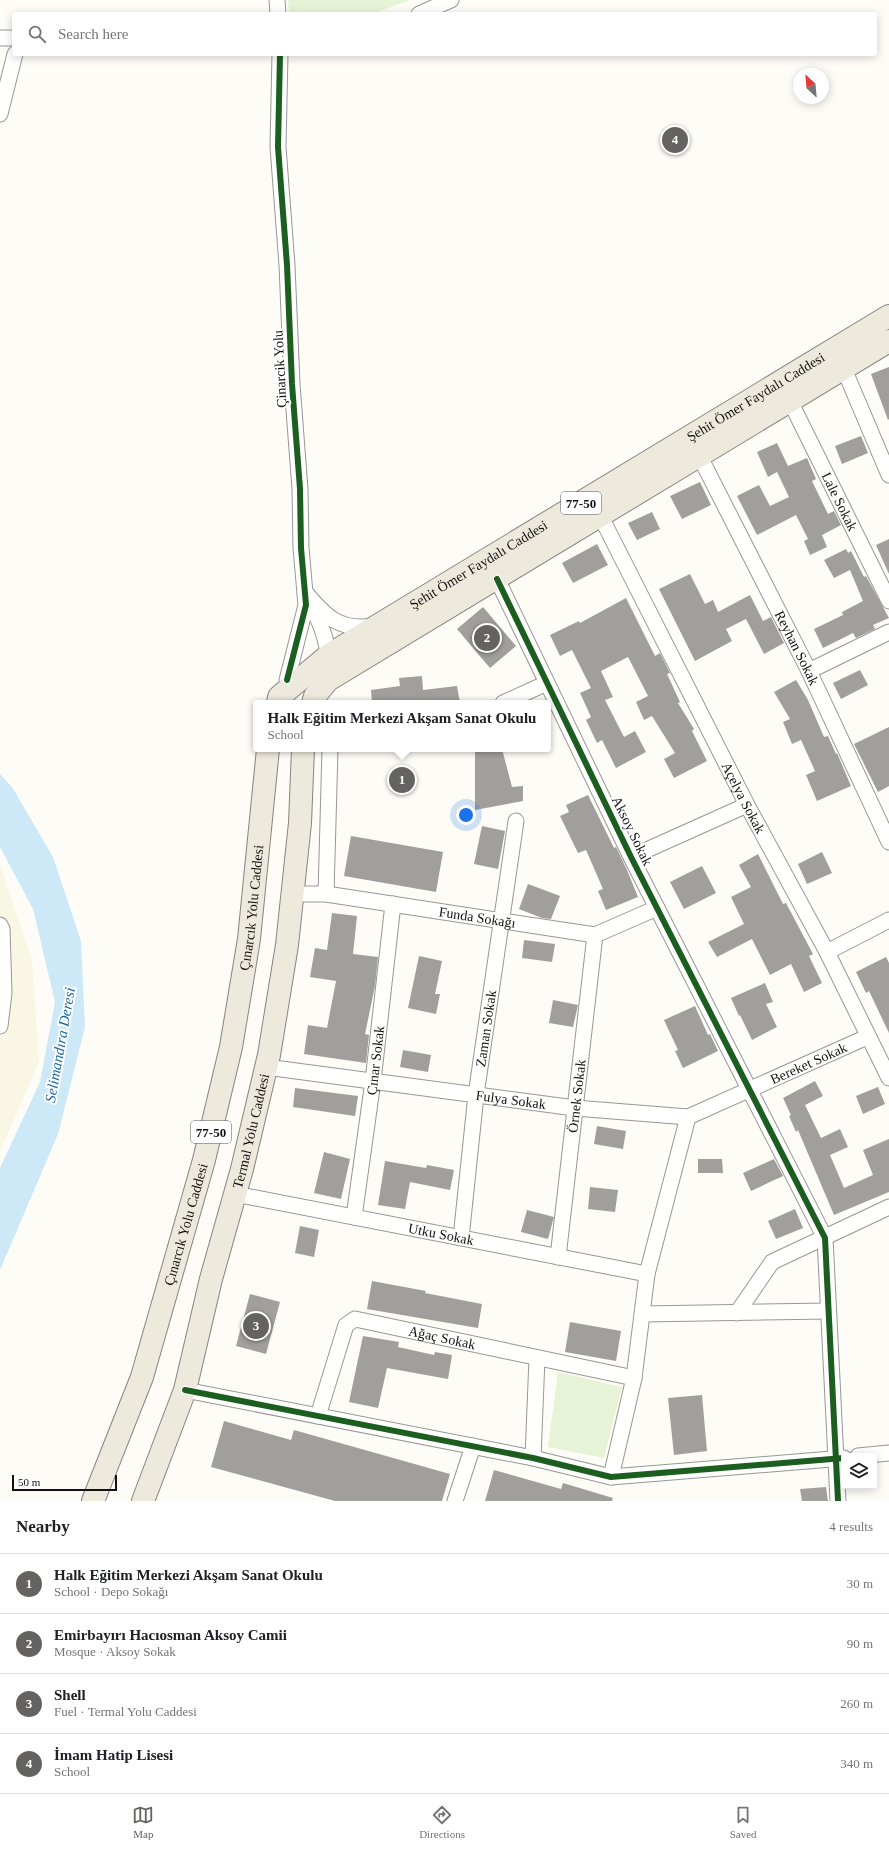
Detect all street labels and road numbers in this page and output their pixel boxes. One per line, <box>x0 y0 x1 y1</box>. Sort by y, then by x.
street label: Çinarcik Yolu <box>270 330 290 408</box>
street label: Şehit Ömer Faydalı Caddesi <box>684 349 827 444</box>
street label: Lale Sokak <box>819 470 860 533</box>
road number: 77-50 <box>561 492 601 514</box>
street label: Şehit Ömer Faydalı Caddesi <box>407 517 550 612</box>
street label: Reyhan Sokak <box>772 608 822 687</box>
street label: Açelya Sokak <box>719 759 768 836</box>
street label: Aksoy Sokak <box>609 794 655 868</box>
street label: Çınarcık Yolu Caddesi <box>236 844 266 972</box>
street label: Funda Sokağı <box>438 904 517 930</box>
street label: Zaman Sokak <box>473 989 499 1068</box>
street label: Çınar Sokak <box>364 1025 387 1096</box>
street label: Bereket Sokak <box>768 1040 849 1087</box>
street label: Örnek Sokak <box>564 1059 588 1133</box>
street label: Termal Yolu Caddesi <box>229 1072 272 1190</box>
street label: Fulya Sokak <box>475 1087 547 1112</box>
road number: 77-50 <box>191 1121 231 1143</box>
street label: Çınarcık Yolu Caddesi <box>161 1161 210 1287</box>
street label: Utku Sokak <box>407 1220 475 1248</box>
street label: Ağaç Sokak <box>407 1323 477 1352</box>

